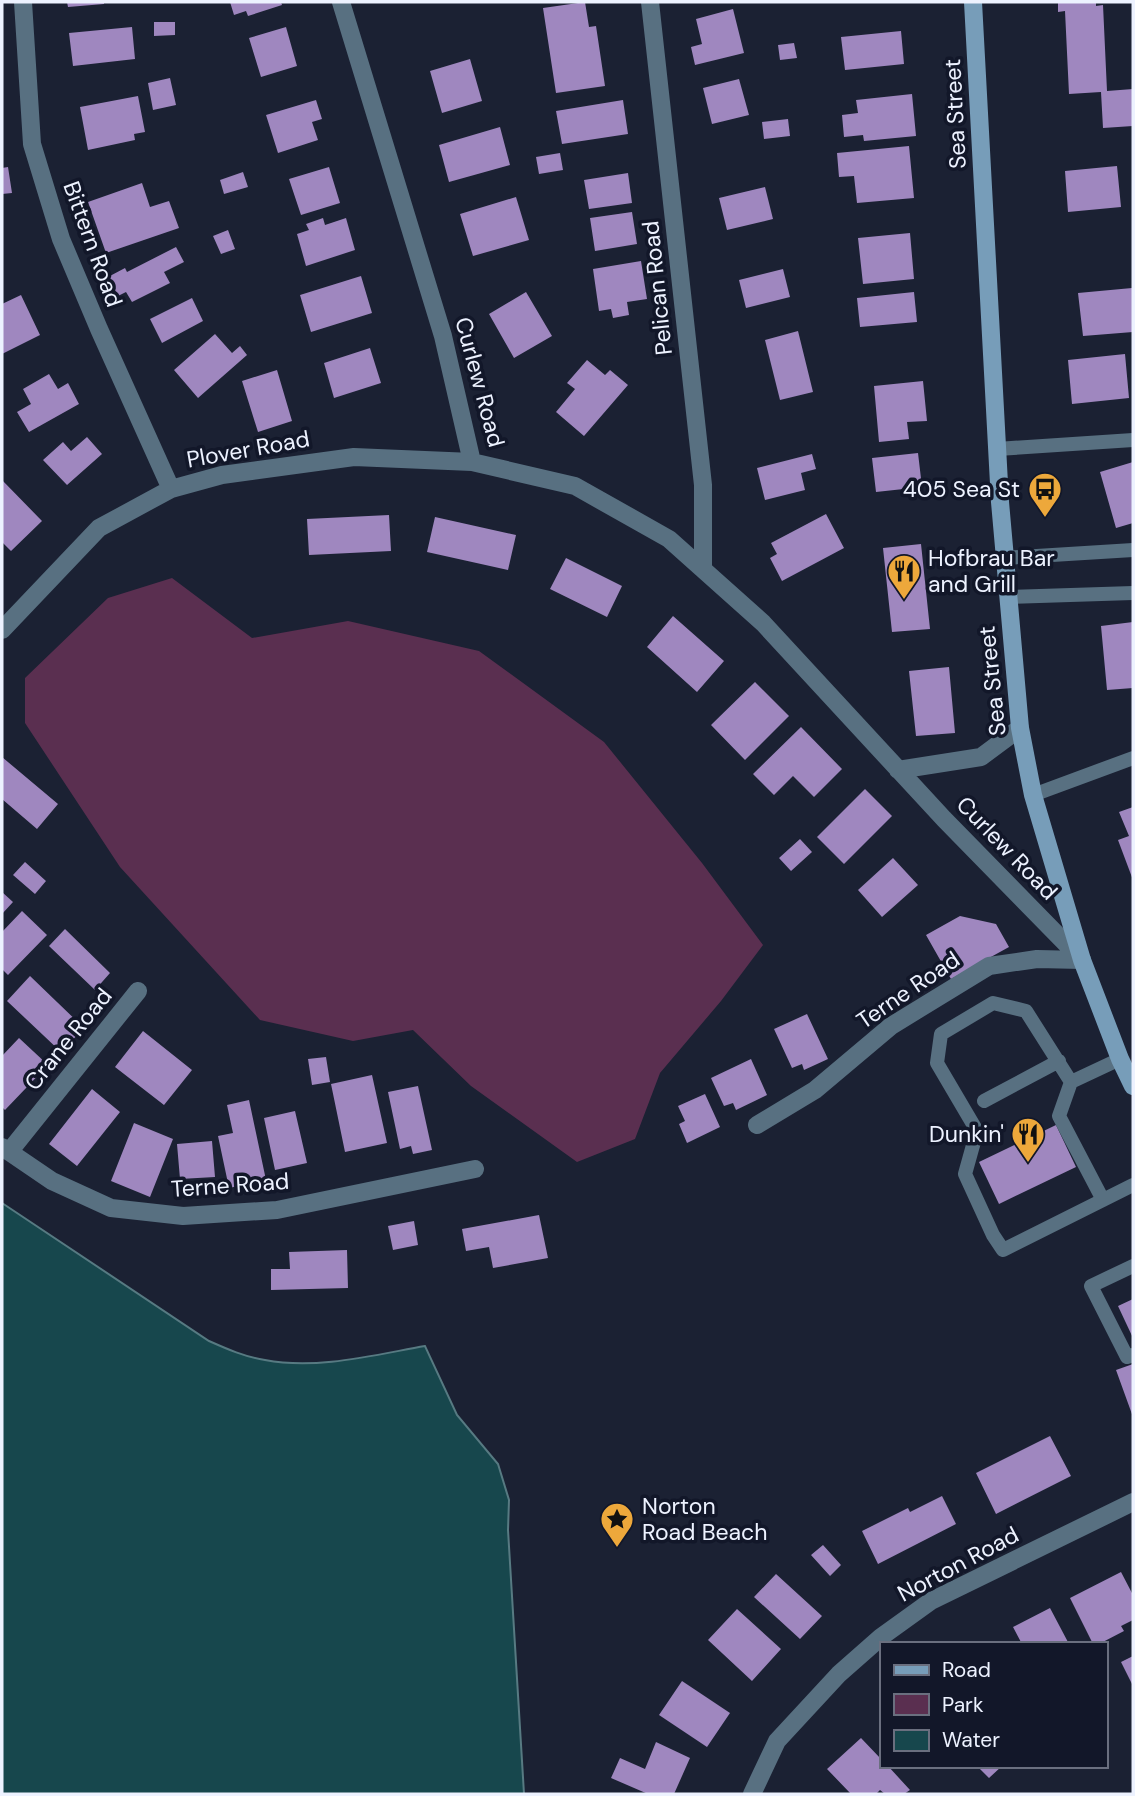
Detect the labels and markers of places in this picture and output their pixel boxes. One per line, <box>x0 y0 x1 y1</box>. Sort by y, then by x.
bus stop icon: 405 Sea St <box>1026 470 1064 519</box>
place label: 405 Sea St <box>903 474 1020 504</box>
place label: Hofbrau Bar and Grill <box>928 543 1055 599</box>
restaurant icon: Hofbrau Bar and Grill <box>885 552 923 601</box>
restaurant icon: Dunkin' <box>1009 1115 1047 1164</box>
place label: Dunkin' <box>929 1119 1004 1149</box>
place label: Norton Road Beach <box>642 1491 768 1547</box>
place icon: Norton Road Beach <box>598 1500 636 1549</box>

